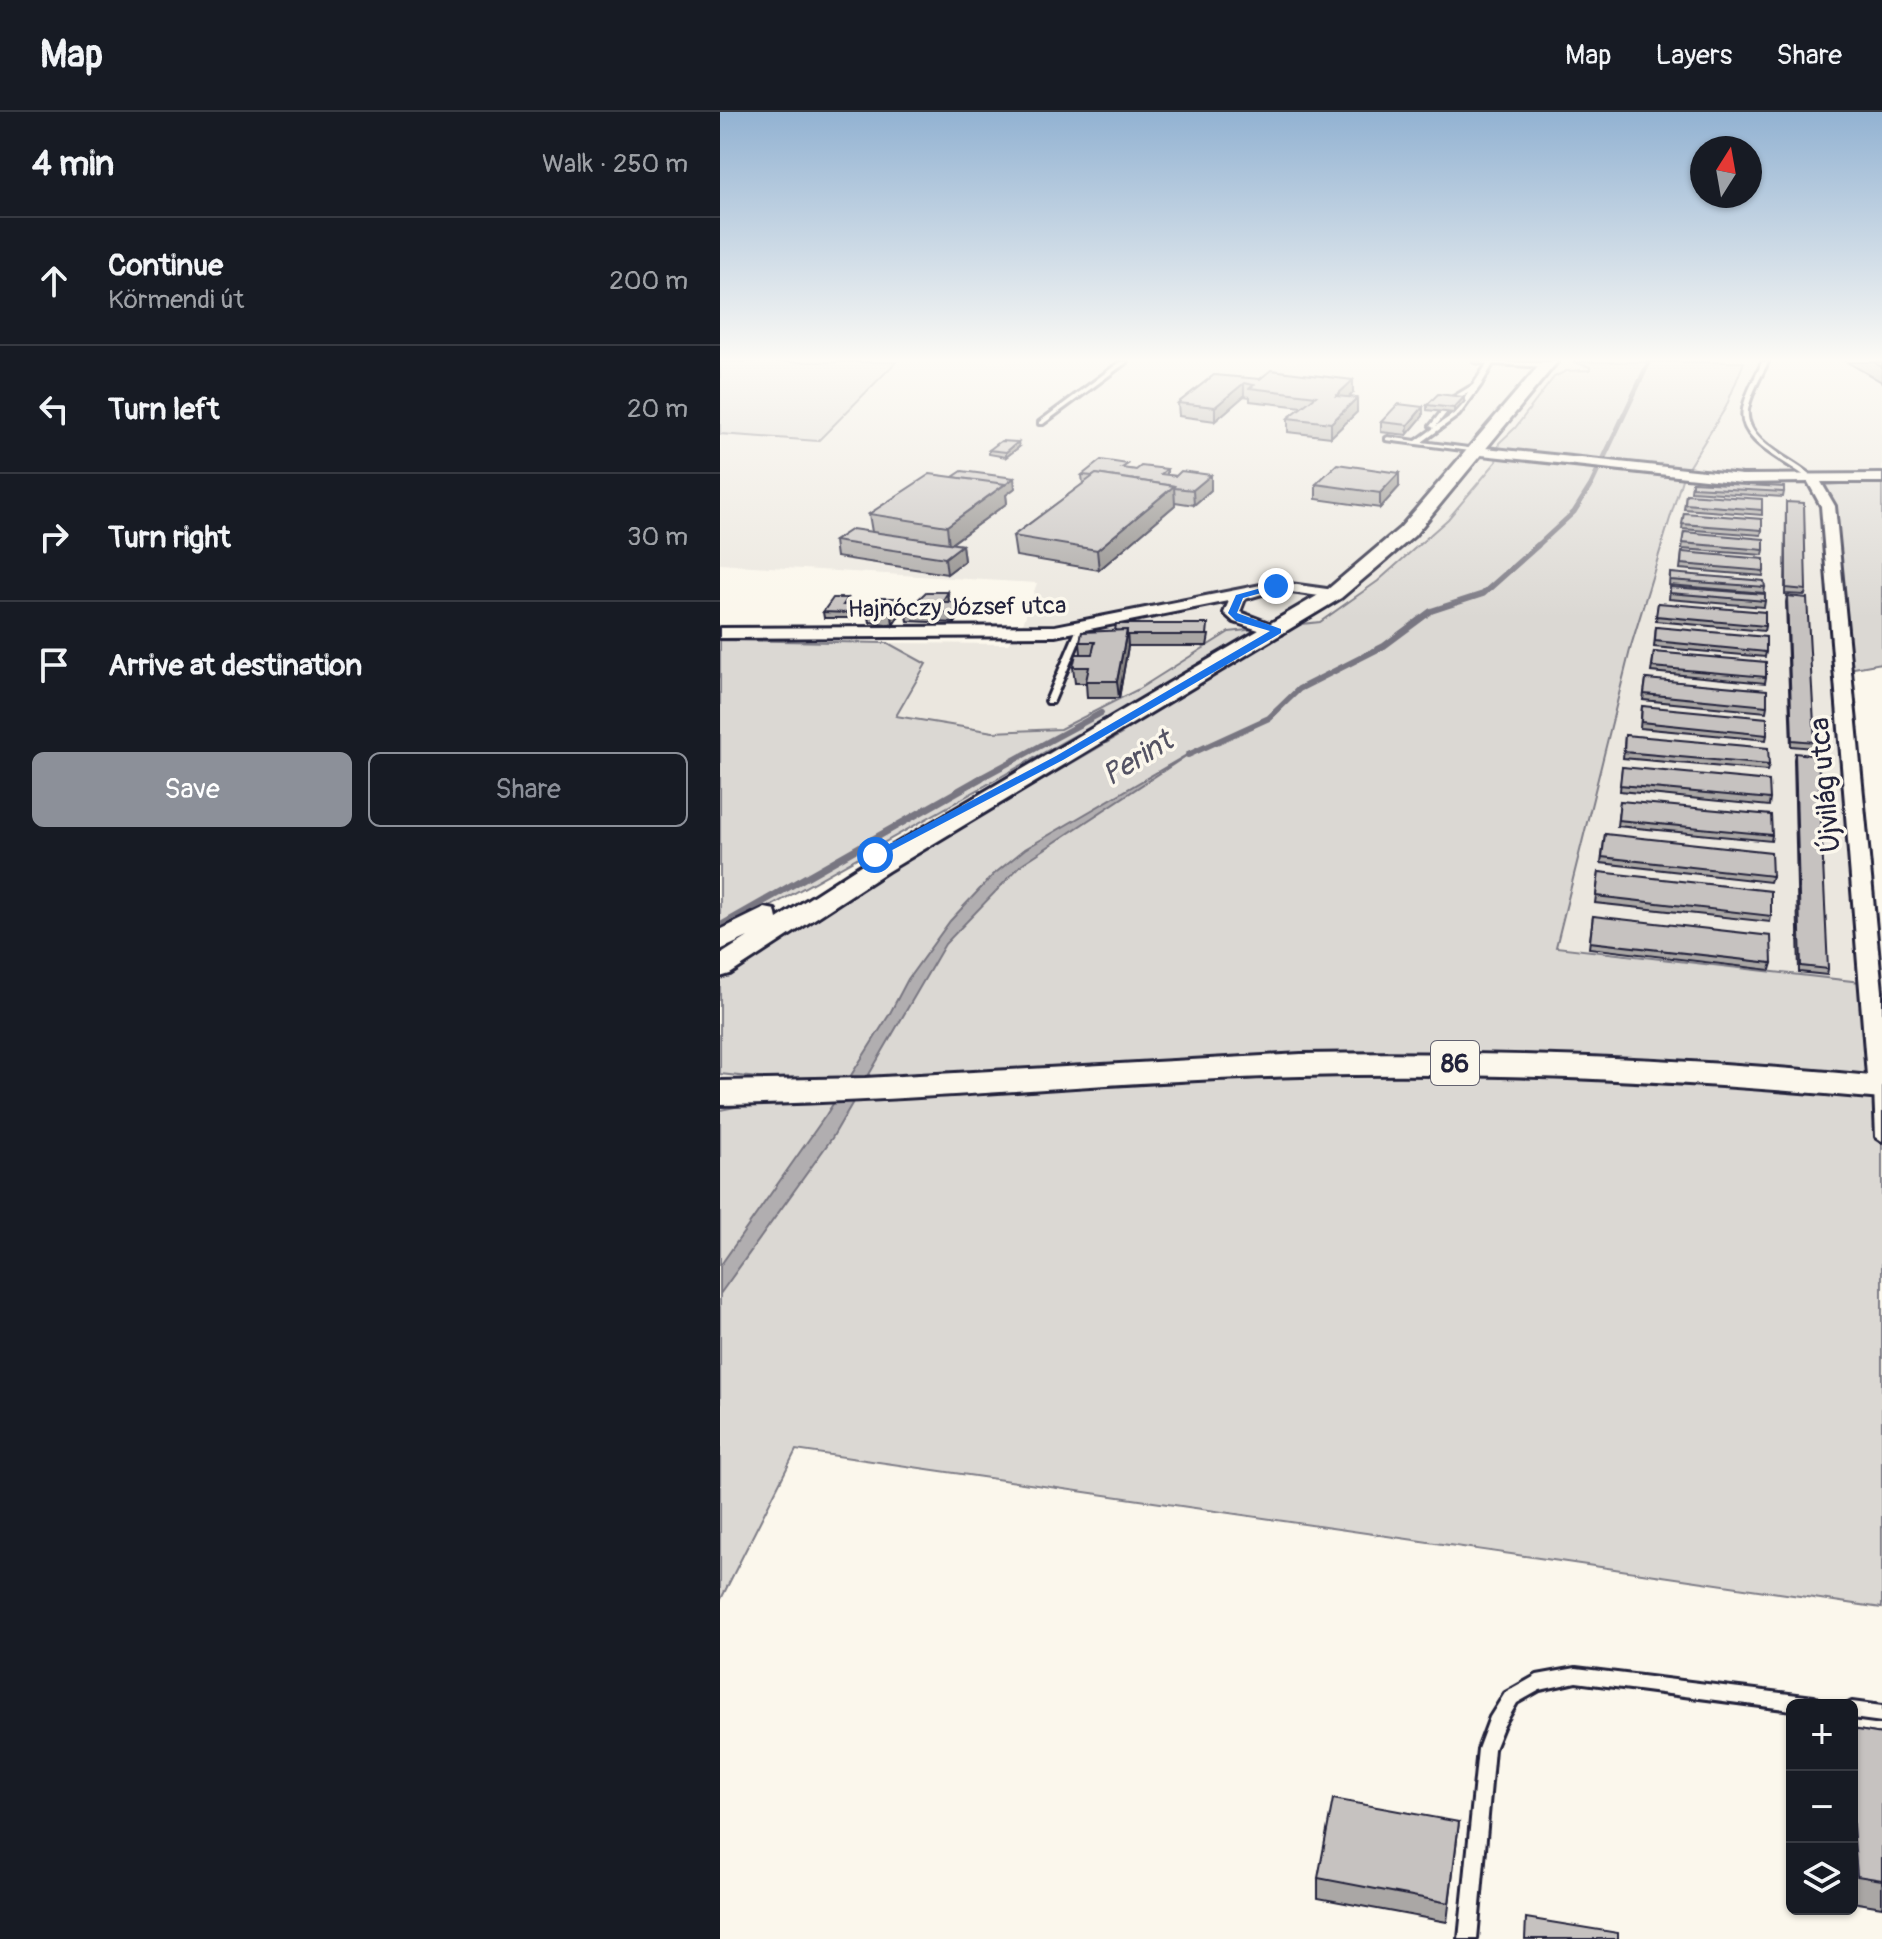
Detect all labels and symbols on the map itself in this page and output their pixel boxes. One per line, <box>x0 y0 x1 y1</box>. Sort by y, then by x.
north arrow <box>1690 136 1762 208</box>
route end <box>1258 568 1294 604</box>
street label: Hajnóczy József utca <box>848 591 1066 624</box>
street label: Újvilág utca <box>1802 716 1849 854</box>
water label: Perint <box>1095 721 1182 794</box>
route start <box>857 837 893 873</box>
road number: 86 <box>1431 1041 1479 1085</box>

